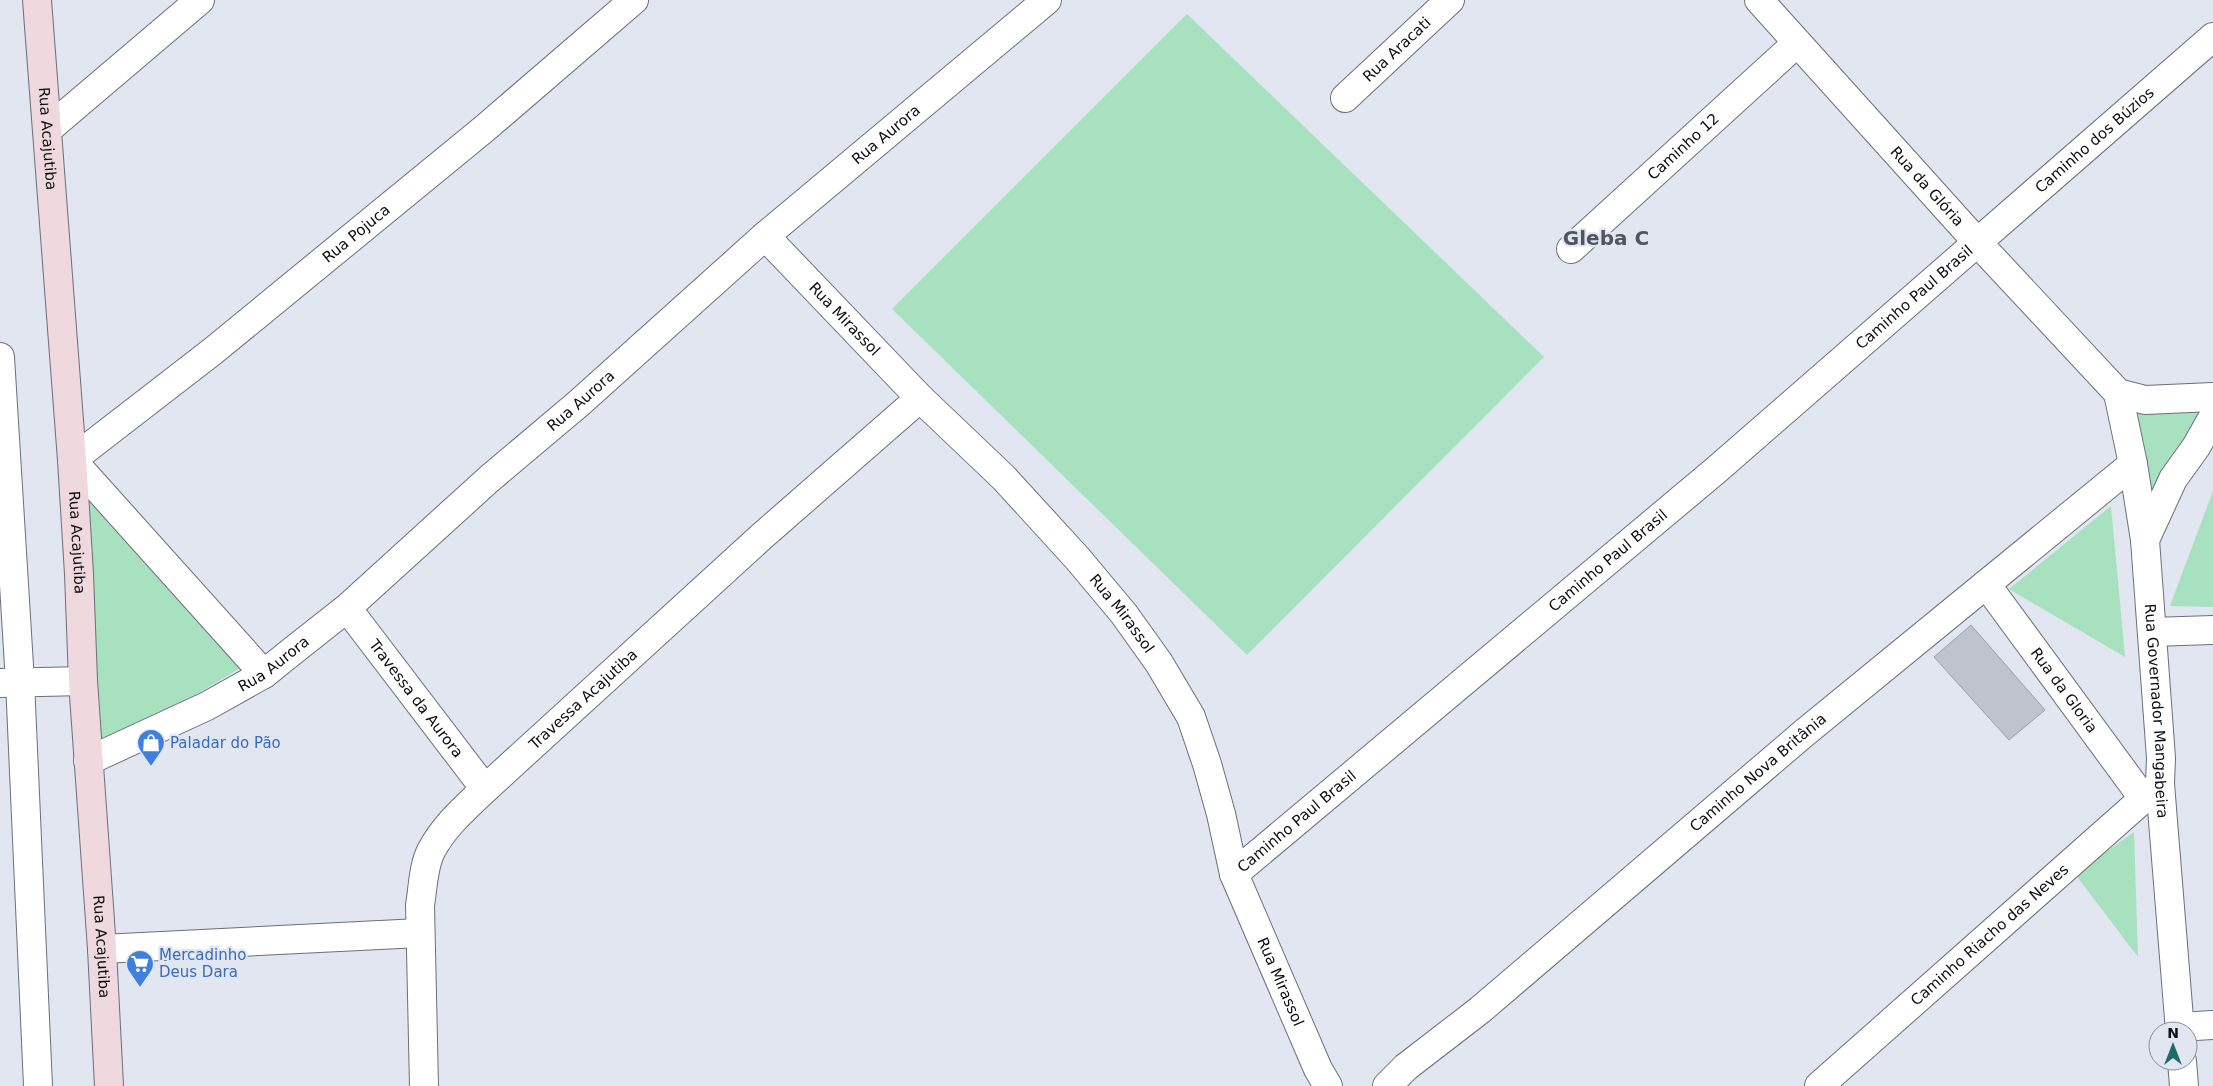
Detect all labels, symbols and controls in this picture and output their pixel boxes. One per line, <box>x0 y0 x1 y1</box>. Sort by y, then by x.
street label: Rua Aracati <box>1359 13 1435 86</box>
street label: Caminho dos Búzios <box>2031 83 2158 197</box>
street label: Rua Acajutiba <box>35 86 60 191</box>
street label: Rua Aurora <box>848 101 924 168</box>
street label: Caminho 12 <box>1644 109 1723 184</box>
street label: Rua da Glória <box>1886 143 1968 230</box>
street label: Rua Pojuca <box>319 201 394 267</box>
district label: Gleba C <box>1563 226 1649 250</box>
street label: Caminho Paul Brasil <box>1852 241 1977 353</box>
street label: Rua Mirassol <box>805 279 884 360</box>
street label: Rua Aurora <box>544 367 618 435</box>
street label: Rua Acajutiba <box>65 490 89 594</box>
street label: Caminho Paul Brasil <box>1545 506 1671 615</box>
street label: Rua Mirassol <box>1086 571 1158 656</box>
street label: Rua Governador Mangabeira <box>2141 603 2172 819</box>
street label: Rua Aurora <box>235 632 313 696</box>
street label: Travessa da Aurora <box>365 635 467 761</box>
street label: Rua da Gloria <box>2027 644 2101 737</box>
street label: Travessa Acajutiba <box>525 645 641 754</box>
street label: Caminho Nova Britânia <box>1686 710 1830 836</box>
shop icon: Paladar do Pão <box>136 728 166 767</box>
place label: Paladar do Pão <box>170 734 281 752</box>
street label: Caminho Paul Brasil <box>1234 766 1360 876</box>
street label: Caminho Riacho das Neves <box>1907 860 2072 1009</box>
street label: Rua Acajutiba <box>89 895 114 999</box>
street label: Rua Mirassol <box>1253 935 1307 1029</box>
place label: Mercadinho Deus Dara <box>159 946 246 981</box>
supermarket icon: Mercadinho Deus Dara <box>125 949 155 988</box>
north arrow <box>2148 1021 2198 1071</box>
text: N <box>2167 1025 2179 1041</box>

